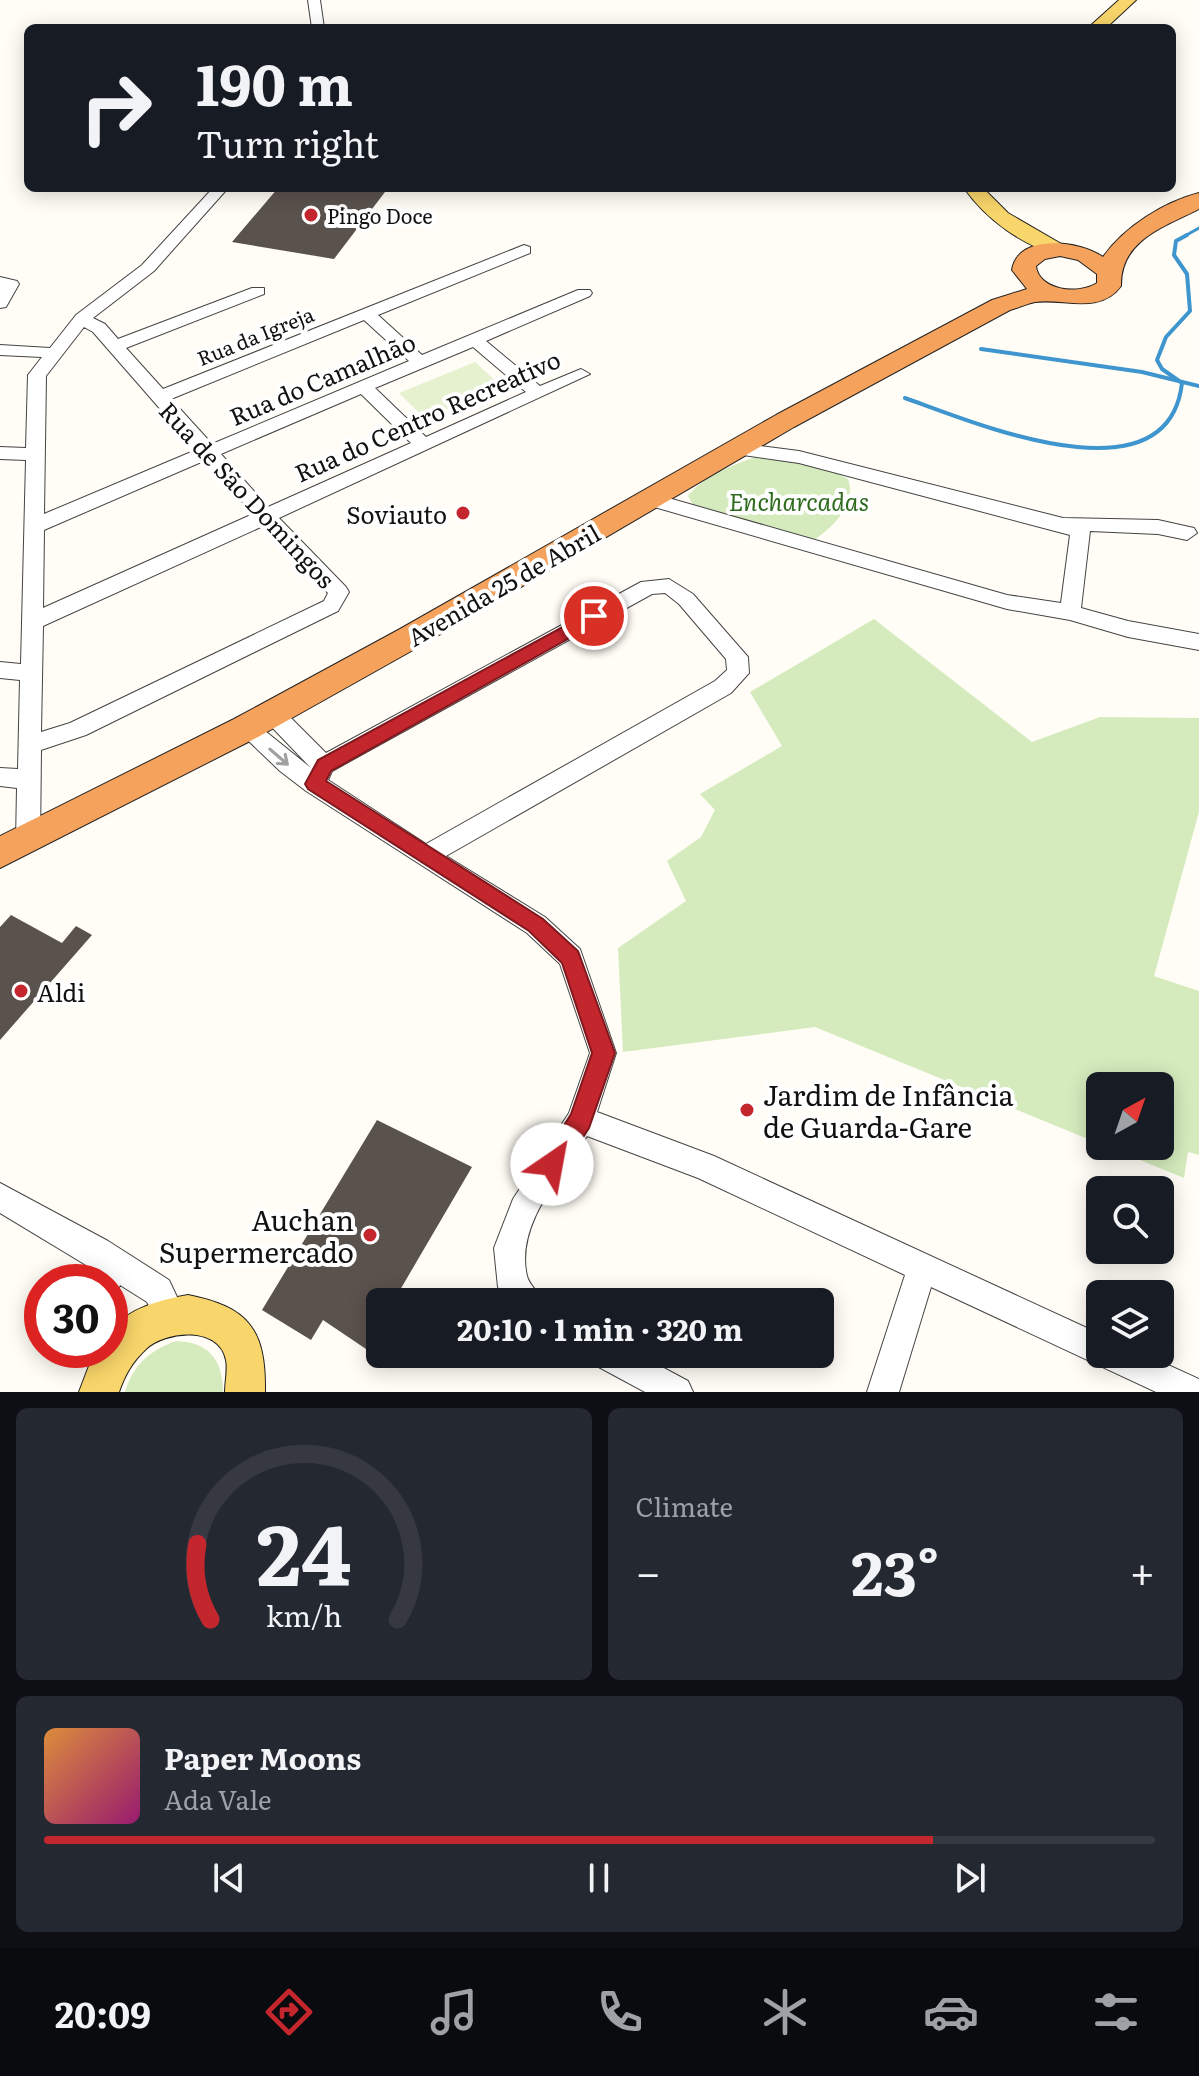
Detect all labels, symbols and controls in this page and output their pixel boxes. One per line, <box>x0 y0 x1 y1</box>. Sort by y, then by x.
text: 190 m <box>196 40 353 123</box>
icon: right <box>64 56 168 160</box>
text: Turn right <box>196 116 379 169</box>
place label: Pingo Doce <box>327 200 433 230</box>
marker: Pingo Doce <box>302 206 320 224</box>
street label: Rua da Igreja <box>192 298 318 372</box>
street label: Rua do Camalhão <box>224 323 420 433</box>
street label: Rua do Centro Recreativo <box>289 341 565 489</box>
street label: Rua de São Domingos <box>152 393 344 595</box>
park label: Encharcadas <box>729 483 869 518</box>
place label: Soviauto <box>346 496 447 531</box>
marker: Soviauto <box>454 504 472 522</box>
street label: Avenida 25 de Abril <box>400 515 606 653</box>
pin <box>560 582 628 650</box>
icon: arrive <box>572 594 616 638</box>
one-way arrow <box>268 748 288 766</box>
place label: Aldi <box>37 974 85 1009</box>
marker: Aldi <box>12 982 30 1000</box>
north arrow <box>1086 1072 1174 1160</box>
map controls <box>1086 1072 1174 1368</box>
place label: Jardim de Infância de Guarda-Gare <box>763 1073 1014 1147</box>
marker: Jardim de Infância de Guarda-Gare <box>738 1101 756 1119</box>
position arrow <box>510 1122 594 1206</box>
button: search <box>1086 1176 1174 1264</box>
place label: Auchan Supermercado <box>159 1198 354 1272</box>
marker: Auchan Supermercado <box>361 1226 379 1244</box>
speed limit sign: 30 <box>24 1264 128 1368</box>
button: layers <box>1086 1280 1174 1368</box>
text: 20:10 · 1 min · 320 m <box>457 1306 743 1350</box>
text: Climate <box>636 1486 733 1525</box>
text: 24 <box>256 1488 351 1612</box>
text: 23° <box>851 1525 939 1614</box>
text: − <box>636 1537 661 1603</box>
text: + <box>1129 1537 1155 1603</box>
text: km/h <box>266 1593 342 1636</box>
text: Paper Moons <box>164 1735 361 1779</box>
text: Ada Vale <box>164 1779 271 1818</box>
icon: previous <box>207 1856 251 1900</box>
icon: pause <box>577 1856 621 1900</box>
icon: next <box>948 1856 992 1900</box>
icon: directions <box>261 1984 317 2040</box>
icon: music <box>426 1984 482 2040</box>
icon: phone <box>592 1984 648 2040</box>
icon: climate <box>757 1984 813 2040</box>
icon: car <box>923 1984 979 2040</box>
icon: filters <box>1088 1984 1144 2040</box>
text: 20:09 <box>55 1986 151 2039</box>

